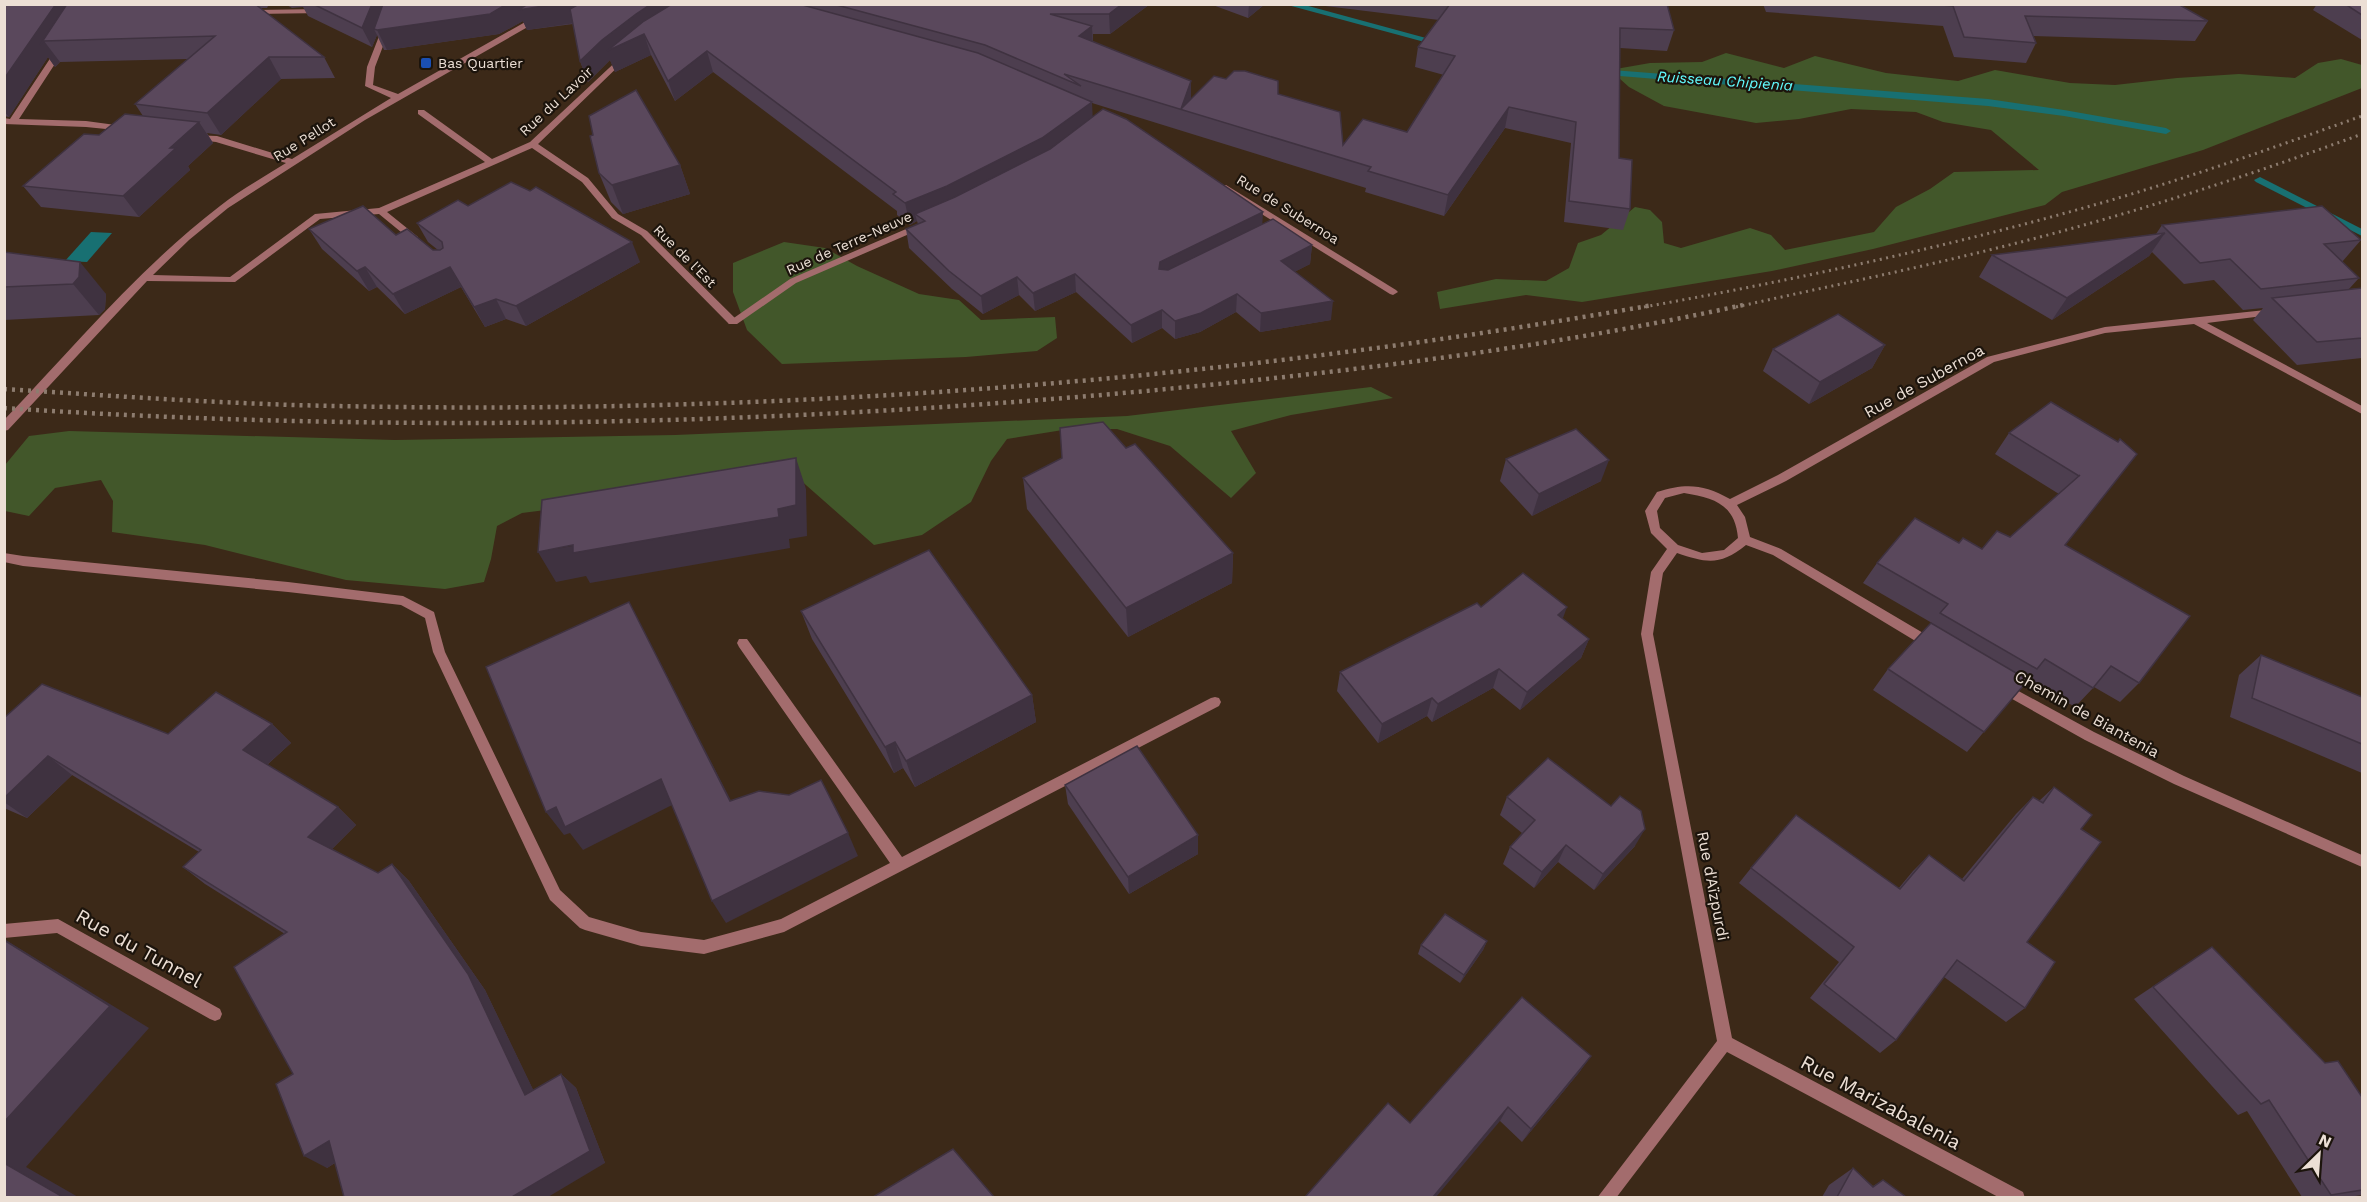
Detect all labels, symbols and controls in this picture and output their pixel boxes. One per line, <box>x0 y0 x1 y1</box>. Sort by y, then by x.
place label: Bas Quartier <box>438 55 523 71</box>
marker: Bas Quartier <box>419 56 433 70</box>
street label: Rue du Lavoir <box>516 63 596 139</box>
water label: Ruisseau Chipienia <box>1657 67 1793 95</box>
street label: Rue Pellot <box>270 114 338 164</box>
street label: Rue de Subernoa <box>1234 171 1342 247</box>
street label: Rue de Terre-Neuve <box>784 208 914 278</box>
street label: Rue de l'Est <box>650 221 720 291</box>
street label: Rue de Subernoa <box>1861 340 1987 422</box>
street label: Chemin de Biantenia <box>2011 666 2163 762</box>
street label: Rue d'Aïzpurdi <box>1693 830 1733 942</box>
street label: Rue du Tunnel <box>72 903 206 993</box>
street label: Rue Marizabalenia <box>1797 1050 1965 1154</box>
north arrow <box>2289 1124 2349 1184</box>
text: N <box>2316 1130 2335 1152</box>

